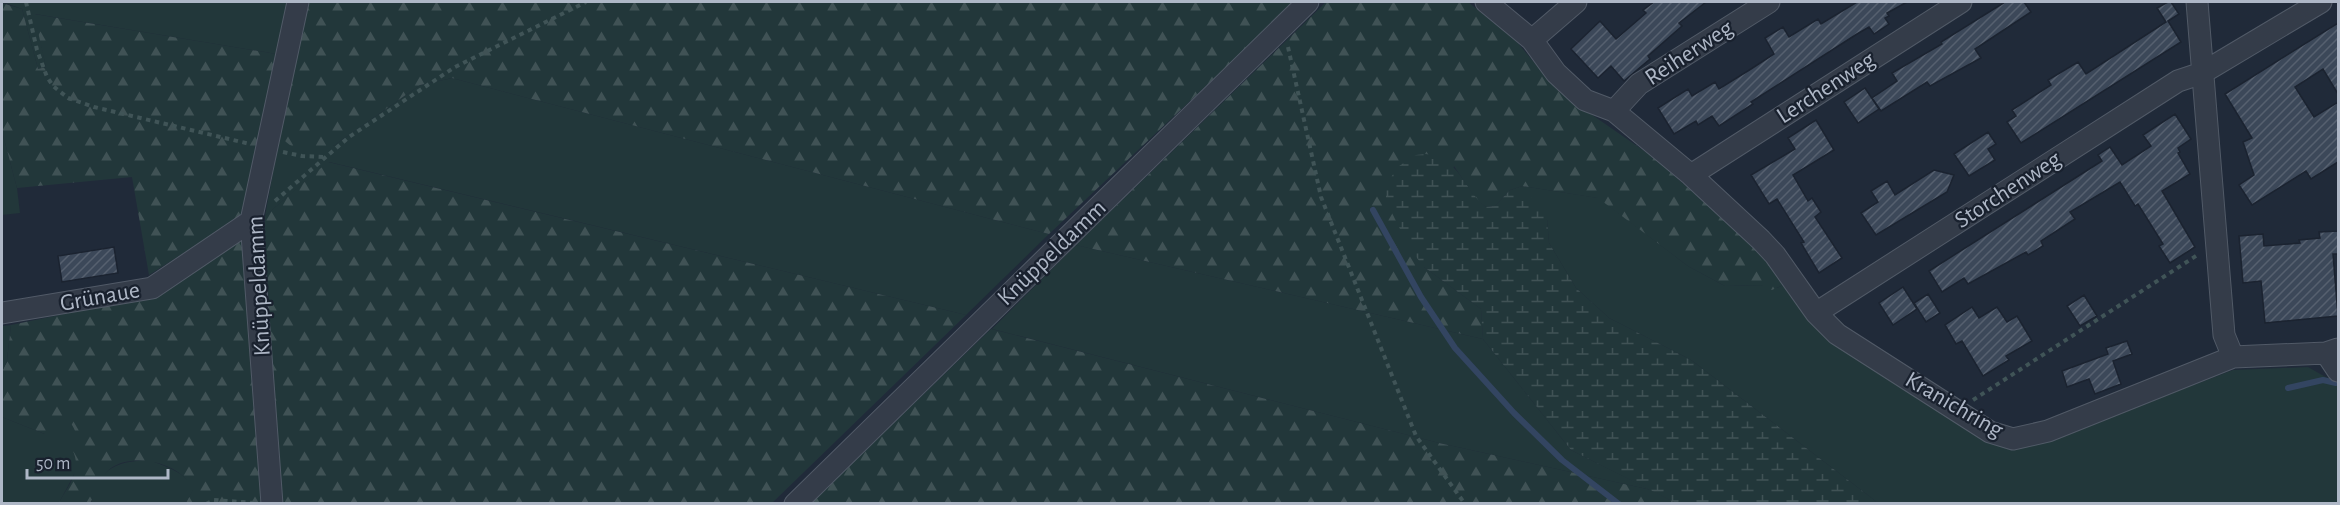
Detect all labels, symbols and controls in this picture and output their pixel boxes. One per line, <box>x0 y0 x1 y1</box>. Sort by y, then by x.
street label: Reiherweg <box>1641 16 1737 90</box>
street label: Lerchenweg <box>1773 47 1880 128</box>
street label: Storchenweg <box>1951 147 2066 233</box>
street label: Knüppeldamm <box>993 196 1111 310</box>
street label: Knüppeldamm <box>243 215 275 357</box>
street label: Grünaue <box>58 278 142 316</box>
street label: Kranichring <box>1901 367 2007 443</box>
scale bar <box>27 442 168 480</box>
text: 50 m <box>36 455 70 473</box>

